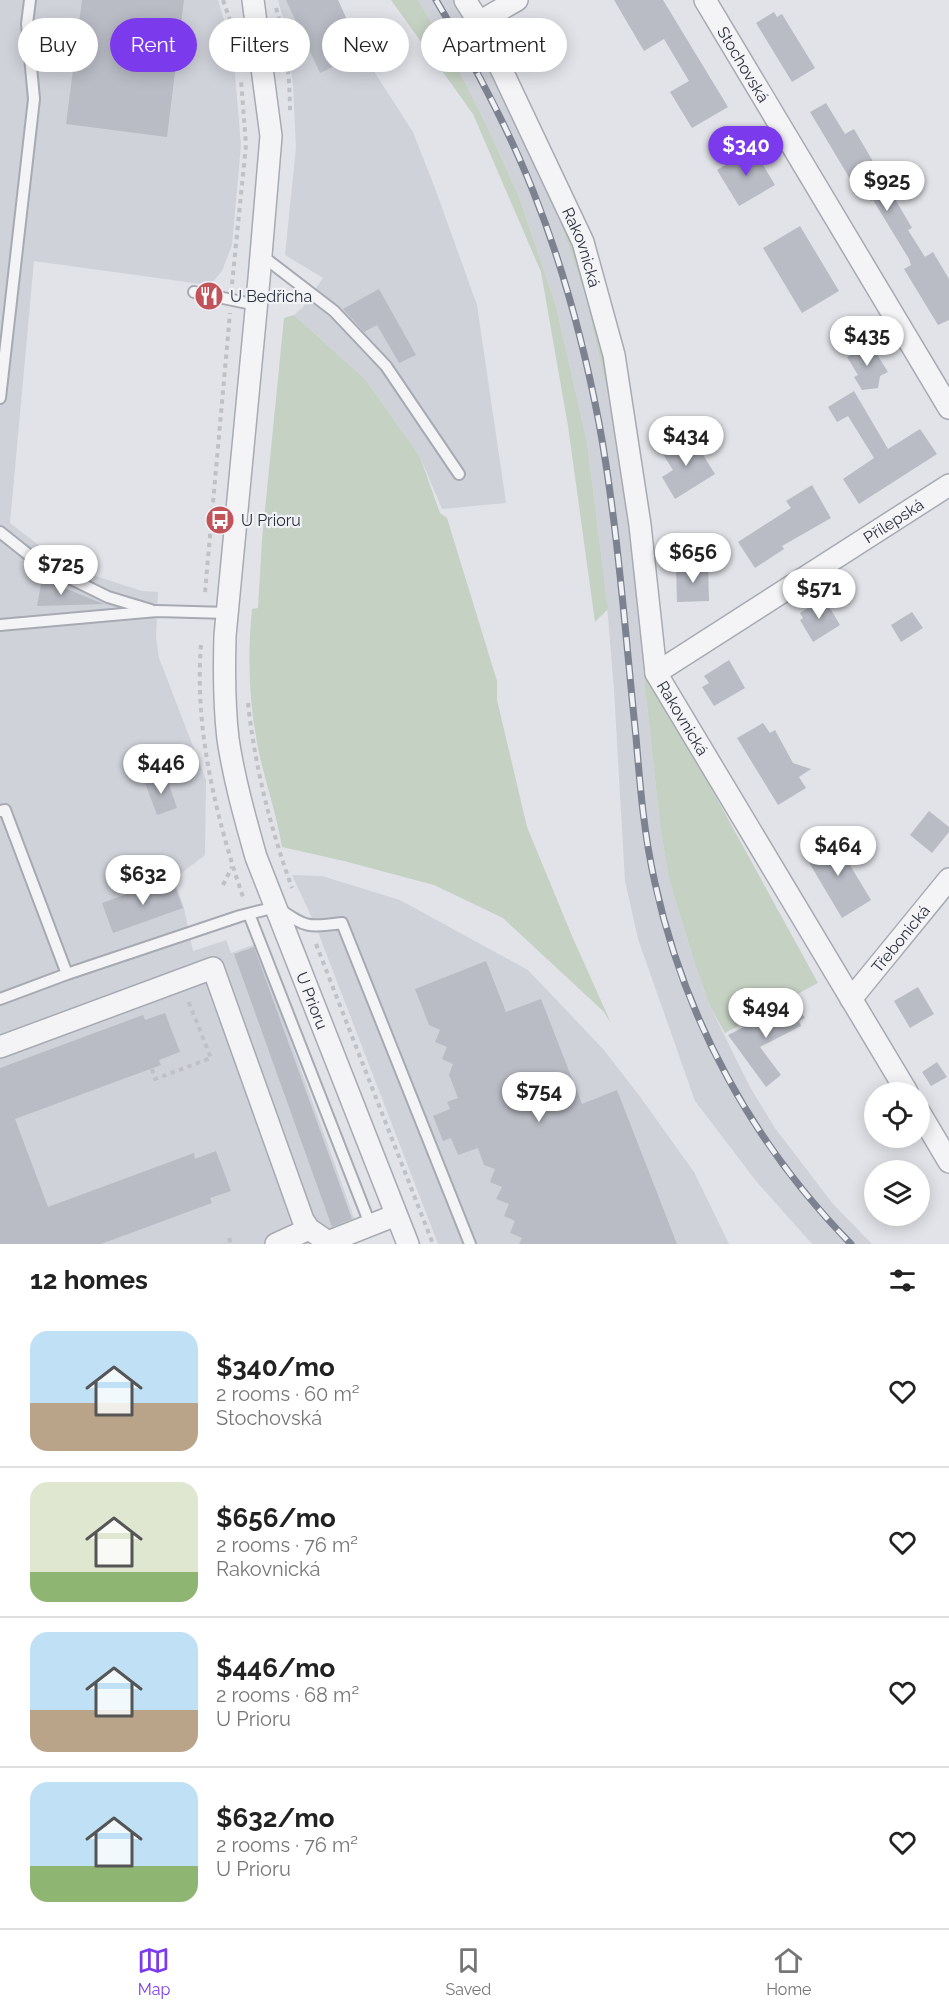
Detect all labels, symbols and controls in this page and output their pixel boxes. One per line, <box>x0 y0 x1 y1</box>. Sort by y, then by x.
chip: Buy <box>18 18 98 72</box>
chip: Rent <box>110 18 197 72</box>
chip: Filters <box>209 18 310 72</box>
chip: New <box>322 18 409 72</box>
chip: Apartment <box>421 18 567 72</box>
street label: Stochovská <box>713 23 773 106</box>
pin: $340 <box>710 126 782 177</box>
text: $340 <box>722 133 770 157</box>
pin: $925 <box>851 161 923 212</box>
text: $925 <box>864 168 910 192</box>
street label: Rakovnická <box>558 204 604 289</box>
restaurant icon: U Bedřicha <box>193 280 225 312</box>
place label: U Bedřicha <box>230 287 312 306</box>
pin: $435 <box>831 316 903 367</box>
text: $435 <box>844 323 890 347</box>
pin: $434 <box>650 416 722 467</box>
text: $434 <box>663 423 709 447</box>
street label: Přílepská <box>860 495 927 547</box>
bus stop icon: U Prioru <box>204 504 236 536</box>
place label: U Prioru <box>241 511 301 530</box>
pin: $656 <box>657 533 729 584</box>
text: $656 <box>669 540 717 564</box>
pin: $725 <box>25 545 97 596</box>
text: $725 <box>38 552 84 576</box>
pin: $571 <box>783 569 855 620</box>
text: $571 <box>797 576 841 600</box>
street label: Rakovnická <box>653 678 712 759</box>
pin: $446 <box>125 744 197 795</box>
text: $446 <box>137 751 185 775</box>
pin: $464 <box>802 826 874 877</box>
text: $464 <box>814 833 862 857</box>
pin: $632 <box>107 855 179 906</box>
text: $632 <box>119 862 167 886</box>
street label: Třebonická <box>868 901 934 977</box>
street label: U Prioru <box>292 969 332 1032</box>
pin: $494 <box>730 988 802 1039</box>
text: $494 <box>742 995 790 1019</box>
pin: $754 <box>503 1072 575 1123</box>
text: $754 <box>516 1079 562 1103</box>
map controls <box>864 1082 930 1226</box>
button: locate <box>864 1082 930 1148</box>
button: layers <box>864 1160 930 1226</box>
icon: filters <box>886 1264 919 1297</box>
text: 12 homes <box>30 1265 148 1295</box>
text: $340/mo <box>216 1352 335 1382</box>
icon: home <box>78 1355 150 1427</box>
icon: heart <box>886 1375 919 1408</box>
text: 2 rooms · 60 m² <box>216 1382 360 1406</box>
text: Stochovská <box>216 1406 322 1430</box>
text: $656/mo <box>216 1503 336 1533</box>
icon: home <box>78 1506 150 1578</box>
icon: heart <box>886 1526 919 1559</box>
text: 2 rooms · 76 m² <box>216 1533 358 1557</box>
text: Rakovnická <box>216 1557 321 1581</box>
text: $446/mo <box>216 1653 335 1683</box>
icon: home <box>78 1656 150 1728</box>
icon: heart <box>886 1676 919 1709</box>
text: 2 rooms · 68 m² <box>216 1683 359 1707</box>
text: U Prioru <box>216 1707 291 1731</box>
text: $632/mo <box>216 1803 335 1833</box>
icon: home <box>78 1806 150 1878</box>
icon: heart <box>886 1826 919 1859</box>
text: 2 rooms · 76 m² <box>216 1833 358 1857</box>
text: U Prioru <box>216 1857 291 1881</box>
tab: Map <box>137 1944 170 1999</box>
tab: Saved <box>445 1944 491 1999</box>
tab: Home <box>766 1944 811 1999</box>

